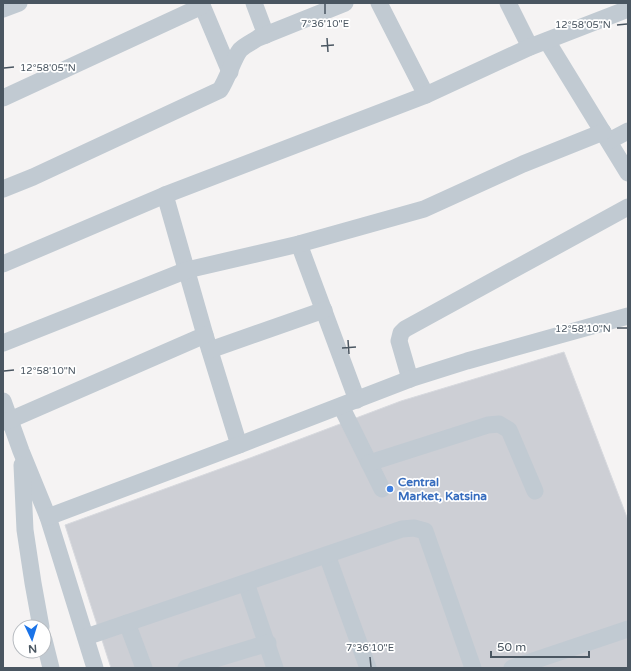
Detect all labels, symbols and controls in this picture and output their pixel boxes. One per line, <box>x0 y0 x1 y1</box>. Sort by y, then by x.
text: 7°36'10"E <box>301 18 349 30</box>
text: 12°58'05"N <box>555 19 611 31</box>
text: 12°58'05"N <box>20 62 76 74</box>
text: 12°58'10"N <box>555 323 611 335</box>
text: 12°58'10"N <box>20 365 76 377</box>
place label: Central Market, Katsina <box>398 475 487 503</box>
marker: Central Market, Katsina <box>385 484 395 494</box>
north arrow <box>12 619 52 659</box>
scale bar <box>491 633 589 659</box>
text: 50 m <box>497 640 526 654</box>
text: N <box>28 642 38 655</box>
text: 7°36'10"E <box>346 642 394 654</box>

